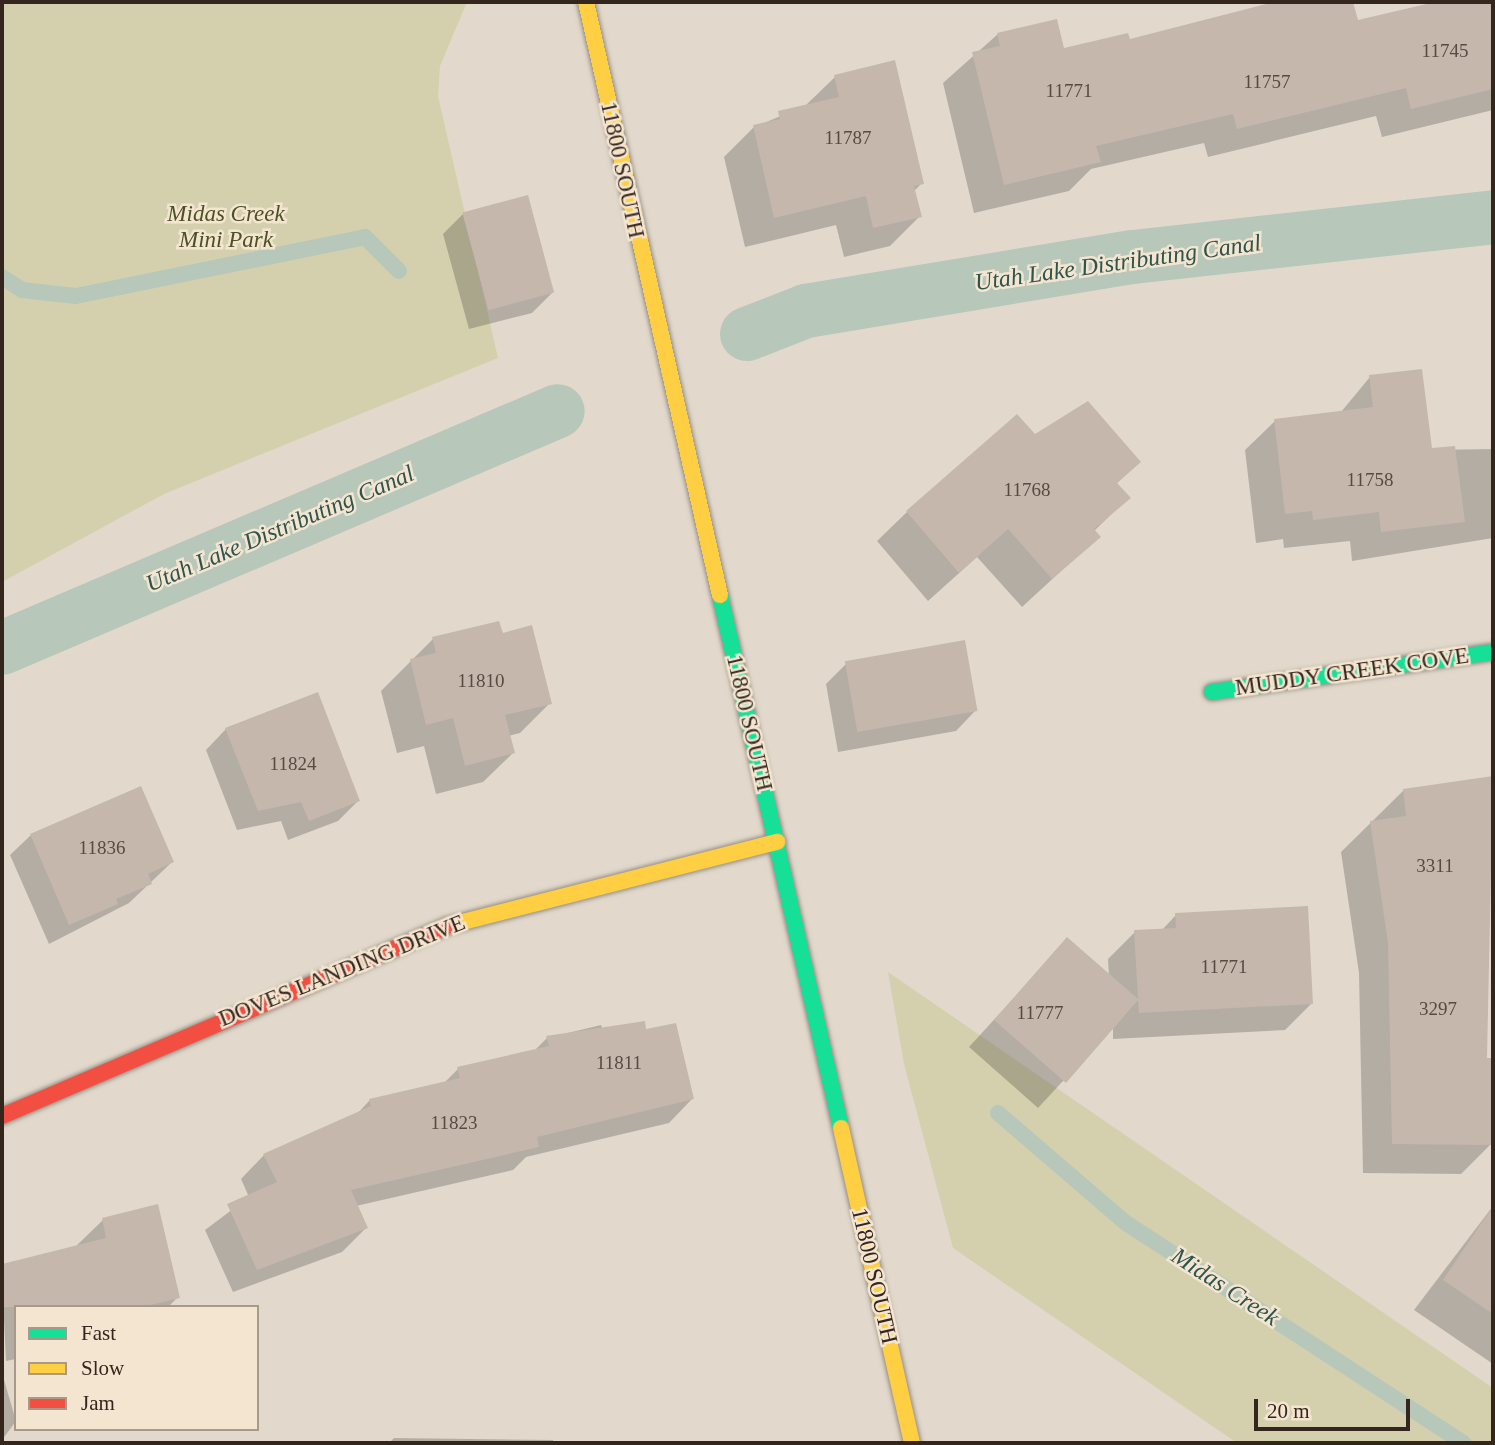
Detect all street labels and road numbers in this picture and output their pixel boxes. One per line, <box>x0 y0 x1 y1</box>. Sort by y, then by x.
street label: 11800 SOUTH <box>594 99 650 241</box>
street label: MUDDY CREEK COVE <box>1233 642 1471 702</box>
street label: 11800 SOUTH <box>720 652 778 794</box>
street label: DOVES LANDING DRIVE <box>215 909 469 1033</box>
street label: 11800 SOUTH <box>845 1205 903 1347</box>

